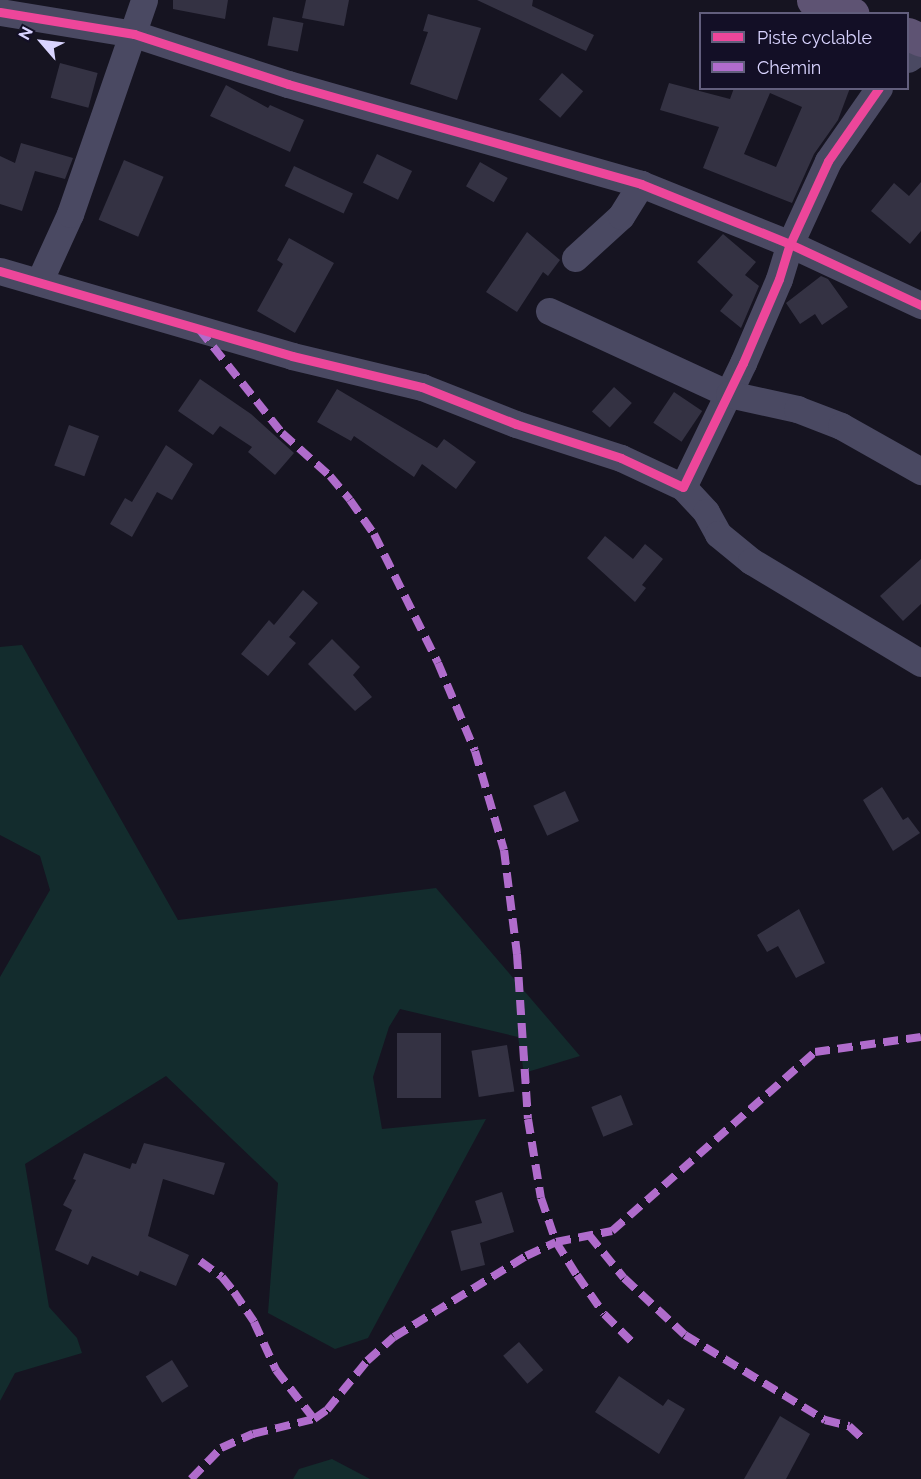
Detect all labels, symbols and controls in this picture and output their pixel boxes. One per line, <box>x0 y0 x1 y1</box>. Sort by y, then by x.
north arrow <box>12 12 72 72</box>
legend <box>699 12 909 90</box>
text: N <box>14 23 37 43</box>
text: Piste cyclable <box>757 27 872 48</box>
text: Chemin <box>757 57 821 78</box>

